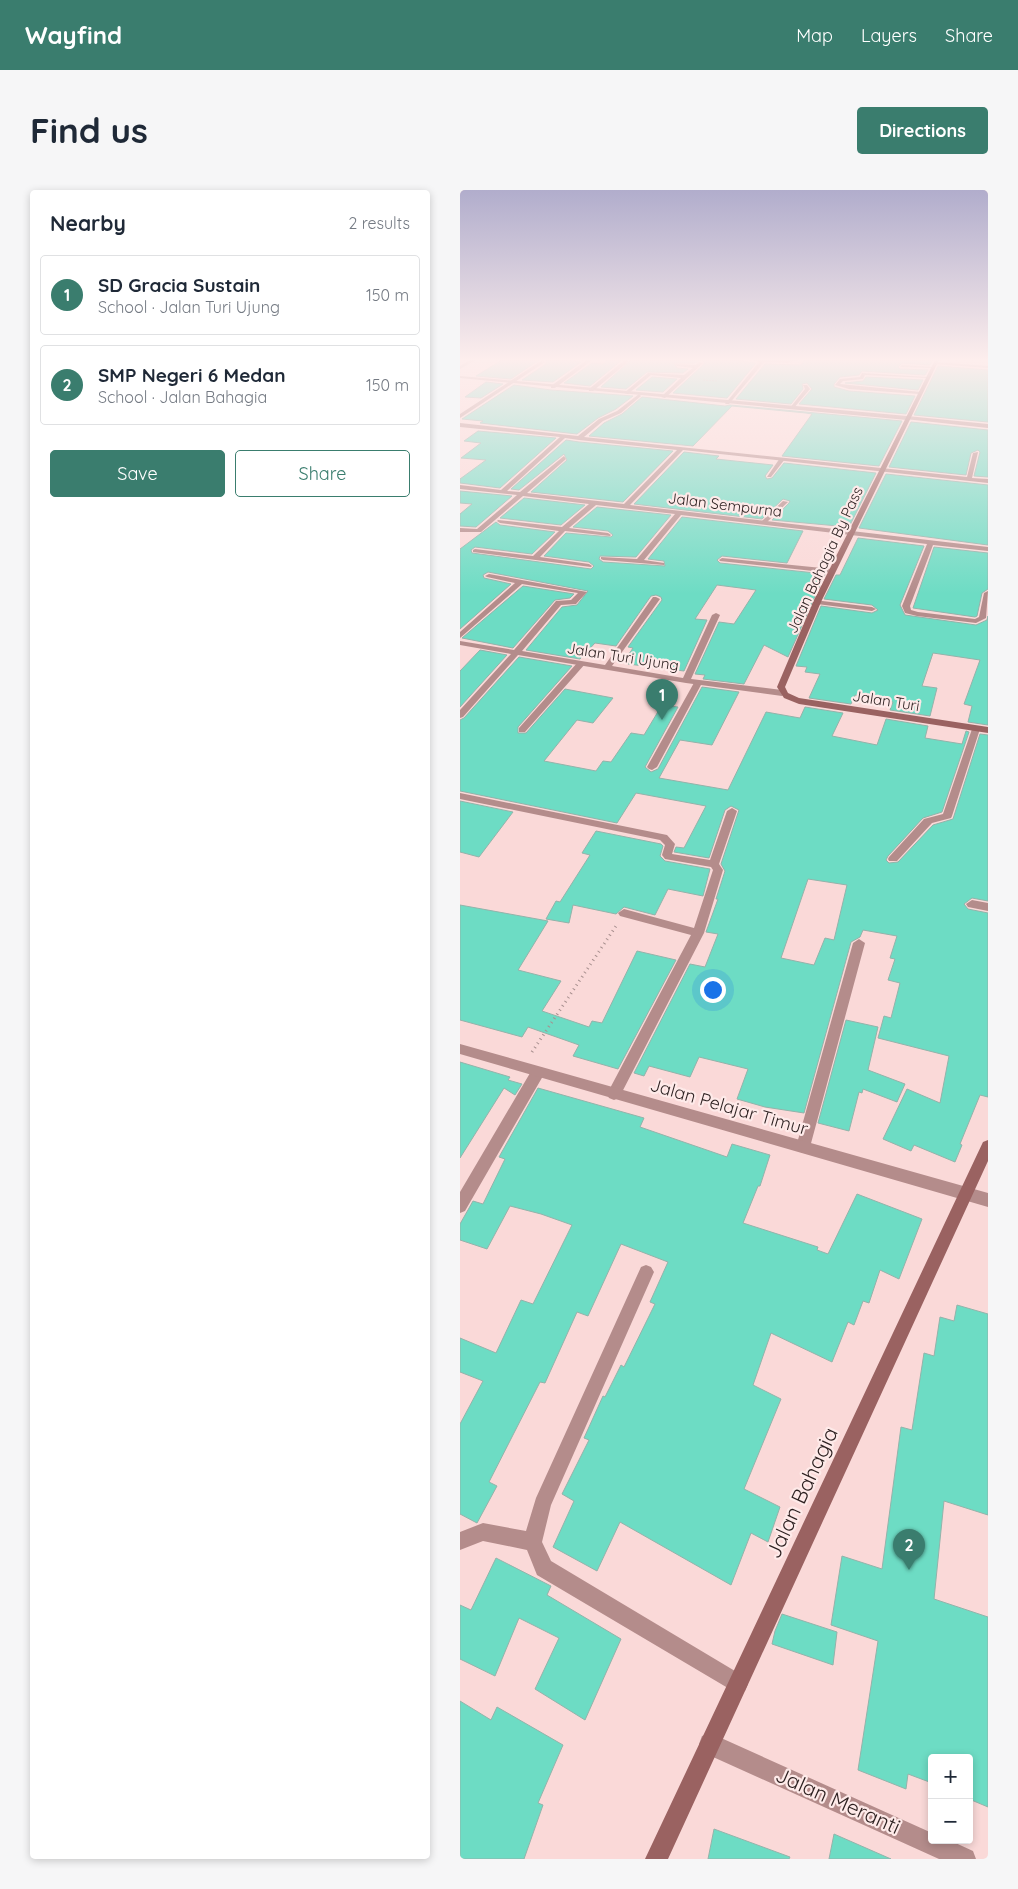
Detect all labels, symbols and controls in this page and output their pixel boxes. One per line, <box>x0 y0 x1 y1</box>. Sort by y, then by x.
text: Wayfind <box>25 20 122 50</box>
text: Map <box>796 24 833 47</box>
text: Layers <box>861 24 917 47</box>
text: Share <box>945 24 993 47</box>
button: Directions <box>857 107 988 154</box>
text: Find us <box>30 108 148 152</box>
text: Nearby <box>50 210 126 236</box>
text: 2 results <box>348 213 410 233</box>
text: SD Gracia Sustain <box>98 273 260 297</box>
text: 1 <box>64 285 70 305</box>
text: 150 m <box>366 285 409 305</box>
text: School · Jalan Turi Ujung <box>98 297 280 317</box>
text: SMP Negeri 6 Medan <box>98 363 286 387</box>
text: 2 <box>62 375 72 395</box>
text: 150 m <box>366 375 409 395</box>
text: School · Jalan Bahagia <box>98 387 267 407</box>
button: Save <box>50 450 225 497</box>
button: Share <box>235 450 410 497</box>
street label: Jalan Bahagia By Pass <box>782 483 867 636</box>
street label: Jalan Sempurna <box>667 488 783 521</box>
street label: Jalan Turi Ujung <box>566 638 680 675</box>
pin: 1 <box>646 679 678 720</box>
street label: Jalan Turi <box>851 686 921 715</box>
your location <box>700 977 726 1003</box>
street label: Jalan Pelajar Timur <box>647 1073 811 1140</box>
street label: Jalan Bahagia <box>759 1423 843 1562</box>
pin: 2 <box>893 1529 925 1570</box>
map controls <box>928 1754 973 1844</box>
button: + <box>928 1754 973 1799</box>
street label: Jalan Meranti <box>772 1761 905 1839</box>
button: − <box>928 1799 973 1844</box>

